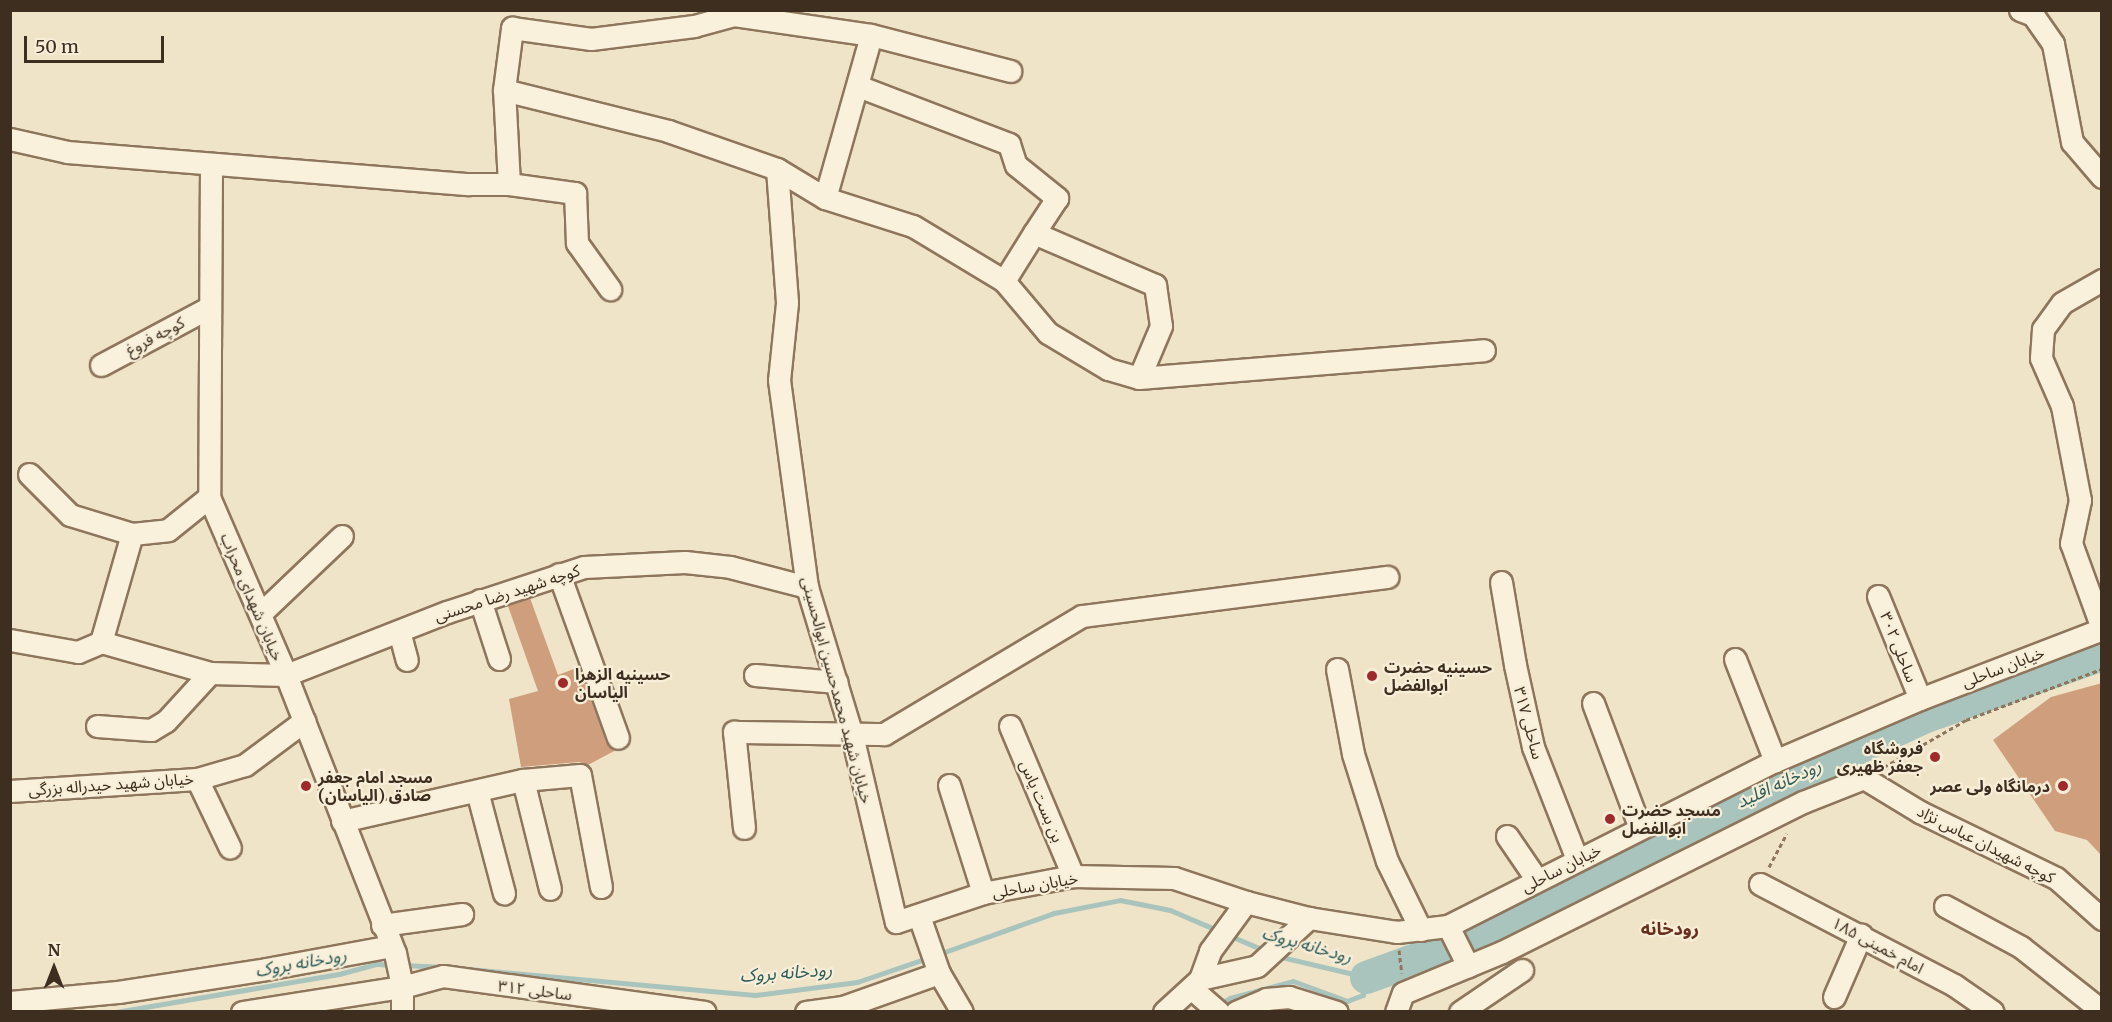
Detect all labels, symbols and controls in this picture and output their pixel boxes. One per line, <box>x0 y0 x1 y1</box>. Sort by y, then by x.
scale bar <box>27 24 166 62</box>
text: 50 m <box>35 35 79 58</box>
street label: کوچه فروغ <box>122 313 188 359</box>
street label: خیابان شهدای محراب <box>216 530 288 664</box>
street label: کوچه شهید رضا محسنی <box>432 560 582 626</box>
street label: خیابان شهید محمدحسین ابوالحسینی <box>797 574 877 806</box>
street label: ساحلی ۳۰۲ <box>1876 609 1922 685</box>
street label: خیابان ساحلی <box>1959 642 2047 692</box>
place label: حسینیه حضرت ابوالفضل <box>1384 657 1492 695</box>
place label: حسینیه الزهرا الیاسان <box>575 664 670 702</box>
marker: حسینیه حضرت ابوالفضل <box>1365 669 1379 683</box>
marker: حسینیه الزهرا الیاسان <box>556 676 570 690</box>
street label: ساحلی ۳۱۷ <box>1510 685 1548 761</box>
place label: فروشگاه جعفر ظهیری <box>1837 738 1923 776</box>
marker: فروشگاه جعفر ظهیری <box>1928 750 1942 764</box>
water label: رودخانه اقلید <box>1733 755 1825 813</box>
street label: بن بست یاس <box>1016 757 1068 845</box>
place label: مسجد امام جعفر صادق (الیاسان) <box>318 767 433 805</box>
street label: خیابان شهید حیدراله بزرگی <box>28 769 194 799</box>
place label: درمانگاه ولی عصر <box>1930 776 2050 796</box>
marker: درمانگاه ولی عصر <box>2054 777 2072 795</box>
marker: مسجد امام جعفر صادق (الیاسان) <box>299 779 313 793</box>
place label: مسجد حضرت ابوالفضل <box>1622 800 1721 838</box>
street label: کوچه شهیدان عباس نژاد <box>1914 801 2058 887</box>
marker: مسجد حضرت ابوالفضل <box>1603 812 1617 826</box>
street label: خیابان ساحلی <box>1518 840 1604 896</box>
street label: خیابان ساحلی <box>991 868 1079 902</box>
street label: امام خمینی ۱۸۵ <box>1829 913 1927 977</box>
district label: رودخانه <box>1641 918 1699 940</box>
water label: رودخانه بروک <box>1260 922 1354 968</box>
north arrow <box>24 938 84 998</box>
text: N <box>48 940 60 960</box>
water label: رودخانه بروک <box>254 944 348 982</box>
water label: رودخانه بروک <box>739 959 833 987</box>
street label: ساحلی ۳۱۲ <box>497 976 573 1004</box>

